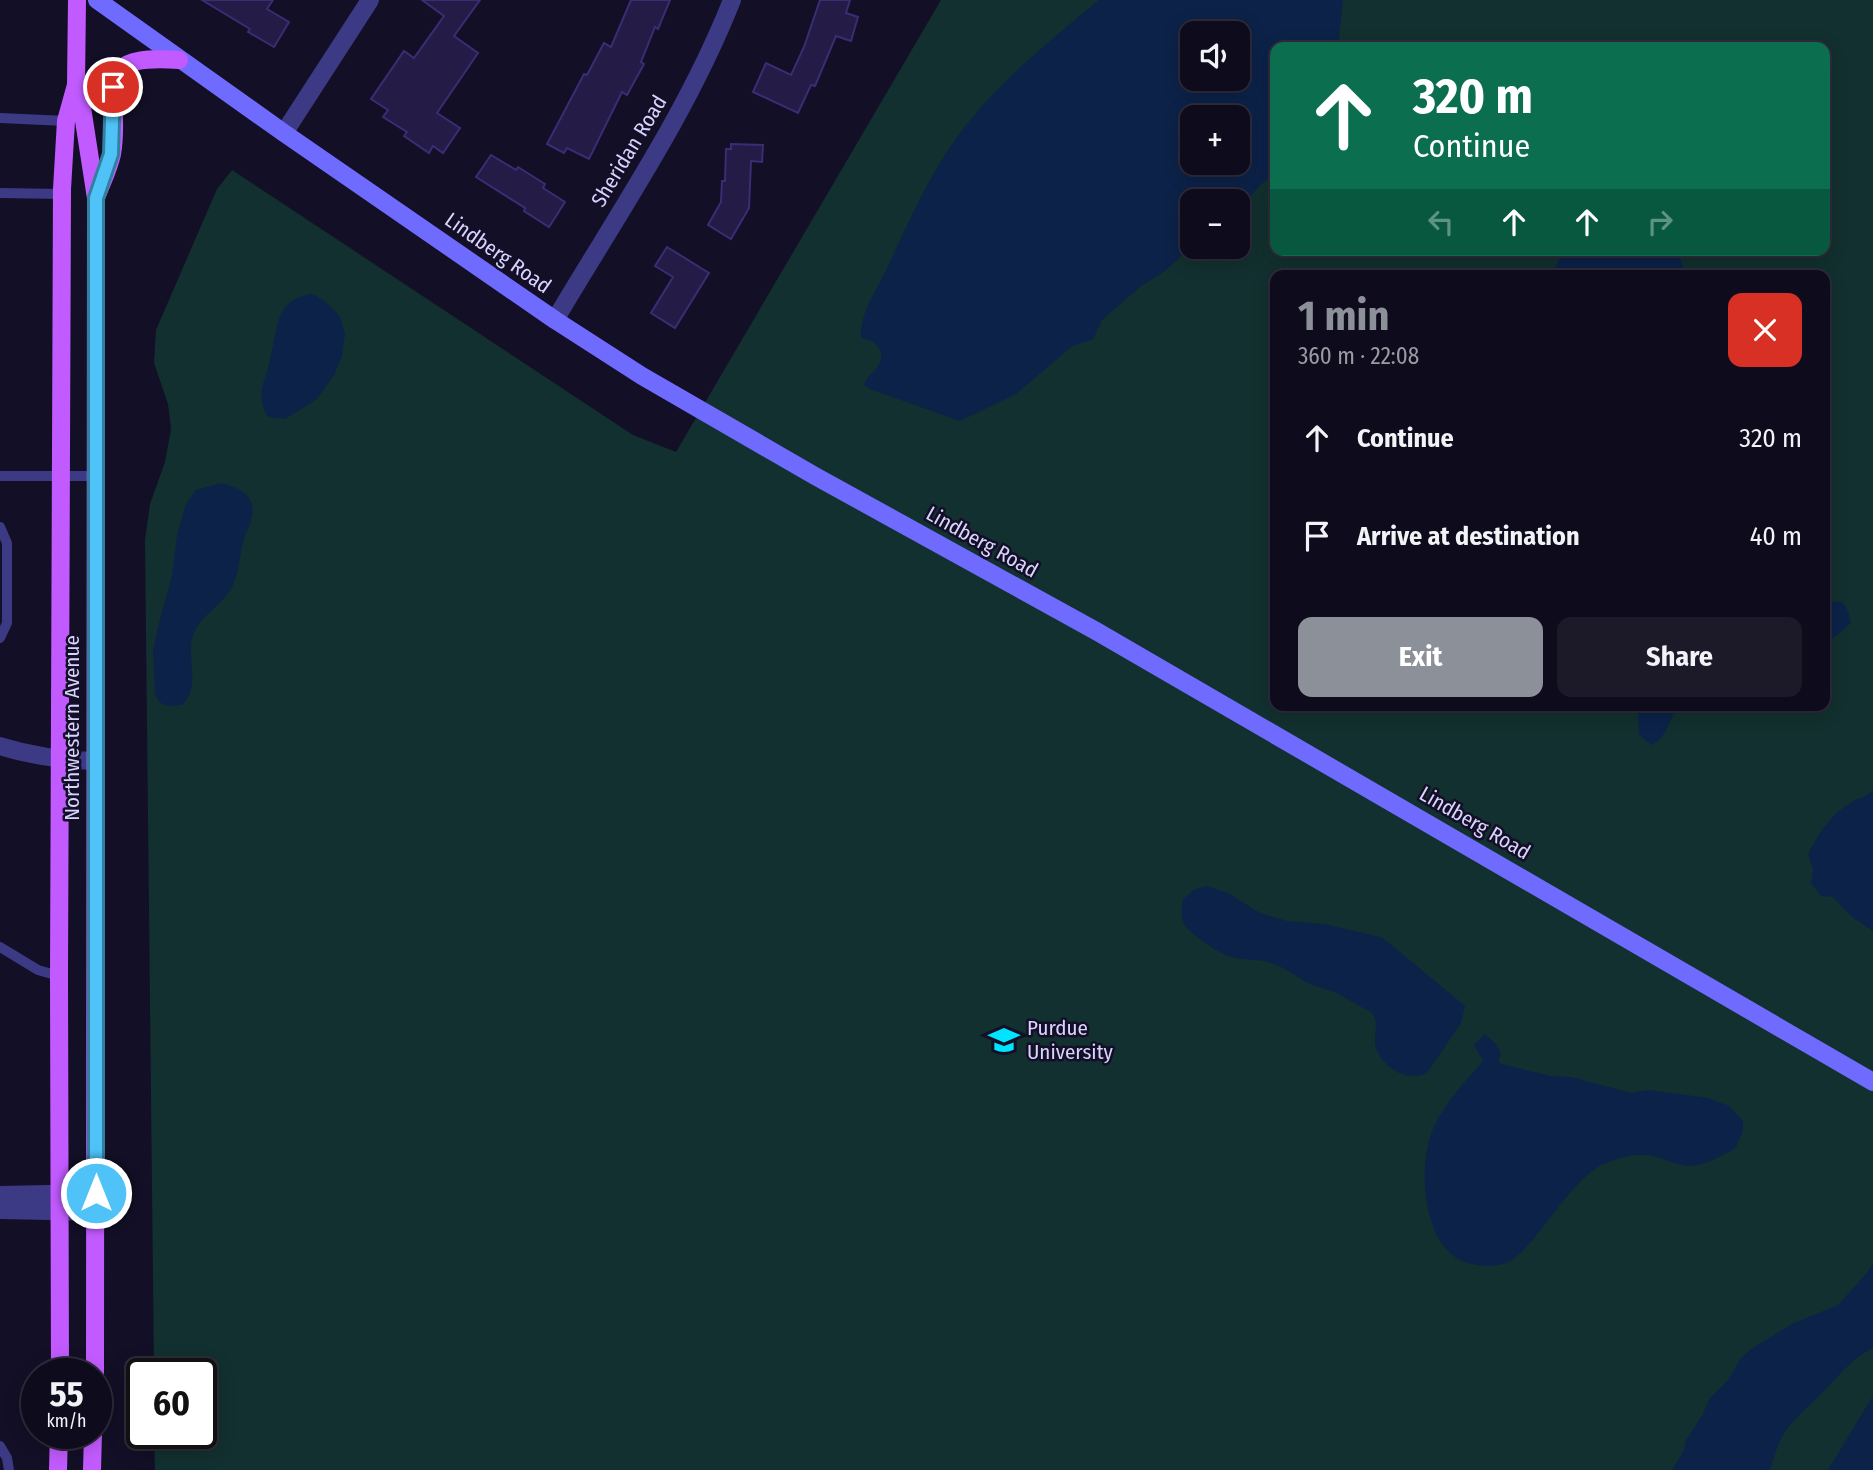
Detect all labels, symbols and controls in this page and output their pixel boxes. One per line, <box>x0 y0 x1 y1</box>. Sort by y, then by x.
map controls <box>1180 21 1250 259</box>
button: sound <box>1180 21 1250 91</box>
pin <box>83 57 143 117</box>
text: 320 m <box>1413 67 1533 126</box>
icon: arrive <box>94 68 132 106</box>
icon: ahead <box>1298 70 1389 161</box>
street label: Sheridan Road <box>586 90 672 212</box>
button: + <box>1180 105 1250 175</box>
text: Continue <box>1413 127 1530 165</box>
button: − <box>1180 189 1250 259</box>
icon: left <box>1422 203 1460 241</box>
icon: ahead <box>1495 203 1533 241</box>
icon: ahead <box>1568 203 1606 241</box>
icon: right <box>1641 203 1679 241</box>
street label: Lindberg Road <box>440 207 556 299</box>
text: 1 min <box>1298 291 1389 341</box>
button: close <box>1728 293 1802 367</box>
text: 360 m · 22:08 <box>1298 342 1419 370</box>
icon: ahead <box>1298 419 1336 457</box>
text: Continue <box>1357 423 1454 454</box>
text: 320 m <box>1739 423 1802 454</box>
street label: Lindberg Road <box>922 501 1042 583</box>
icon: arrive <box>1298 517 1336 555</box>
text: Arrive at destination <box>1357 521 1580 552</box>
text: 40 m <box>1750 521 1802 552</box>
button: Exit <box>1298 617 1543 697</box>
button: Share <box>1557 617 1802 697</box>
street label: Northwestern Avenue <box>59 635 85 821</box>
street label: Lindberg Road <box>1415 781 1535 865</box>
place label: Purdue University <box>1027 1015 1113 1065</box>
school or university icon: Purdue University <box>987 1023 1021 1057</box>
position arrow <box>59 1156 133 1230</box>
speed limit sign: 60 <box>126 1358 217 1449</box>
text: 55 <box>49 1373 84 1415</box>
text: km/h <box>46 1410 87 1432</box>

